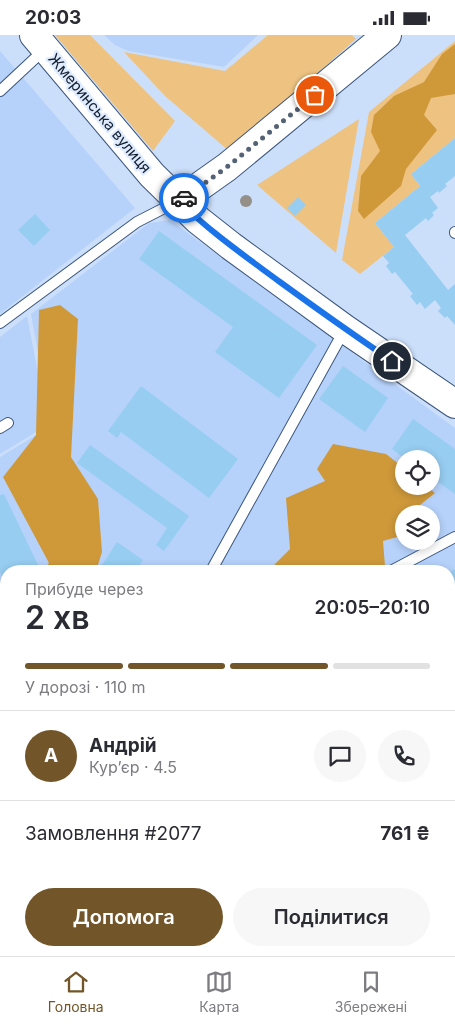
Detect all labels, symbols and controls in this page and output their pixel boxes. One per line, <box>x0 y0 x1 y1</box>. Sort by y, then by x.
text: 20:03 <box>25 6 81 29</box>
street label: Жмеринська вулиця <box>44 49 156 177</box>
pin <box>294 74 336 116</box>
icon: bag <box>301 81 329 109</box>
courier <box>159 173 209 223</box>
icon: car <box>170 184 198 212</box>
pin <box>371 340 413 382</box>
icon: home <box>378 347 406 375</box>
map controls <box>395 450 440 550</box>
button: locate <box>395 450 440 495</box>
button: layers <box>395 505 440 550</box>
text: Прибуде через <box>25 579 143 599</box>
text: 20:05–20:10 <box>315 596 430 619</box>
text: 2 хв <box>25 598 90 637</box>
text: У дорозі · 110 m <box>25 677 146 697</box>
button: chat <box>314 730 366 782</box>
button: phone <box>378 730 430 782</box>
text: Андрій <box>89 734 157 757</box>
text: А <box>44 744 58 767</box>
text: Кур’єр · 4.5 <box>89 757 177 777</box>
text: Замовлення #2077 <box>25 822 202 845</box>
text: 761 ₴ <box>380 822 430 845</box>
button: Допомога <box>25 888 223 946</box>
button: Поділитися <box>233 888 430 946</box>
tab: Головна <box>48 968 104 1015</box>
tab: Карта <box>199 968 239 1015</box>
tab: Збережені <box>335 968 407 1015</box>

